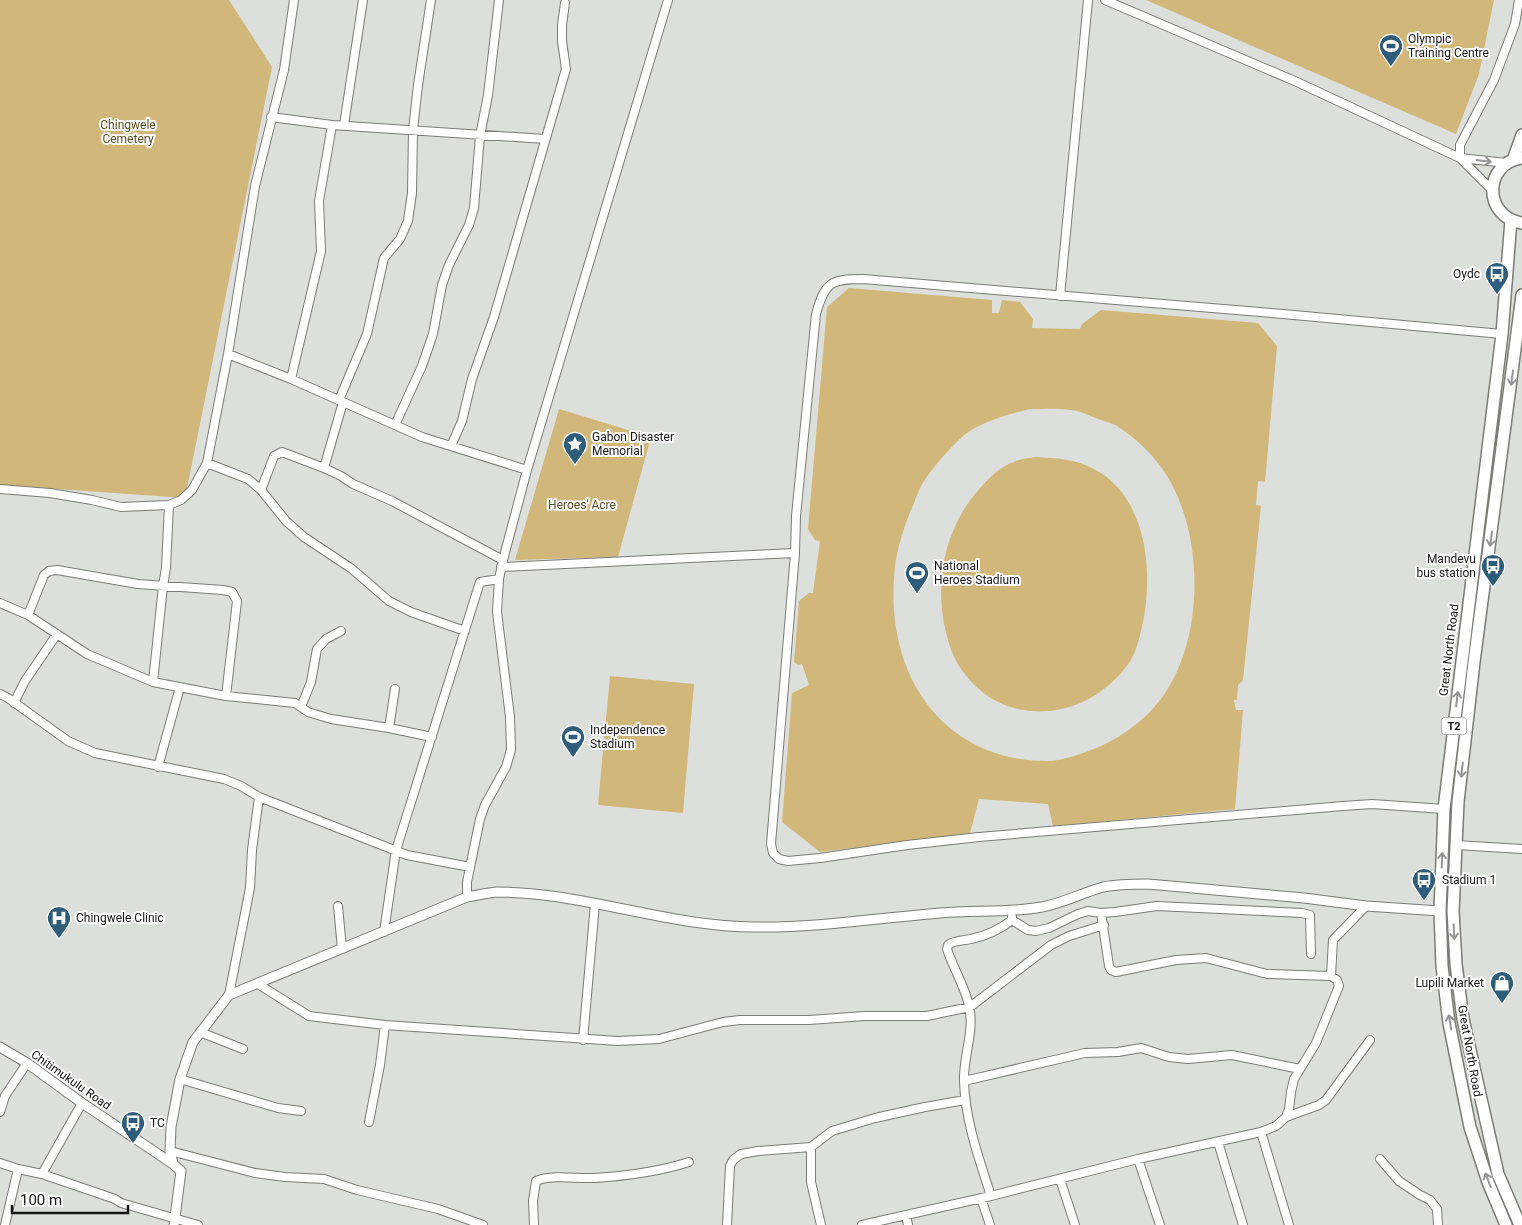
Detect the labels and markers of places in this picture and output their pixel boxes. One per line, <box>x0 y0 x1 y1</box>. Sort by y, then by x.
place label: Olympic Training Centre <box>1408 32 1489 60</box>
sports icon: Olympic Training Centre <box>1378 33 1404 67</box>
bus stop icon: Oydc <box>1484 261 1510 295</box>
place label: Oydc <box>1453 267 1480 281</box>
place label: Gabon Disaster Memorial <box>592 430 674 458</box>
place icon: Gabon Disaster Memorial <box>562 431 588 465</box>
place label: Mandevu bus station <box>1417 552 1476 580</box>
bus stop icon: Mandevu bus station <box>1480 553 1506 587</box>
place label: National Heroes Stadium <box>934 559 1020 587</box>
sports icon: National Heroes Stadium <box>904 560 930 594</box>
place label: Independence Stadium <box>590 723 665 751</box>
sports icon: Independence Stadium <box>560 724 586 758</box>
bus stop icon: Stadium 1 <box>1411 867 1437 901</box>
place label: Stadium 1 <box>1442 873 1496 887</box>
hospital icon: Chingwele Clinic <box>46 905 72 939</box>
place label: Chingwele Clinic <box>76 911 164 925</box>
shop icon: Lupili Market <box>1489 970 1515 1004</box>
place label: Lupili Market <box>1415 976 1484 990</box>
bus stop icon: TC <box>120 1110 146 1144</box>
place label: TC <box>150 1116 165 1130</box>

